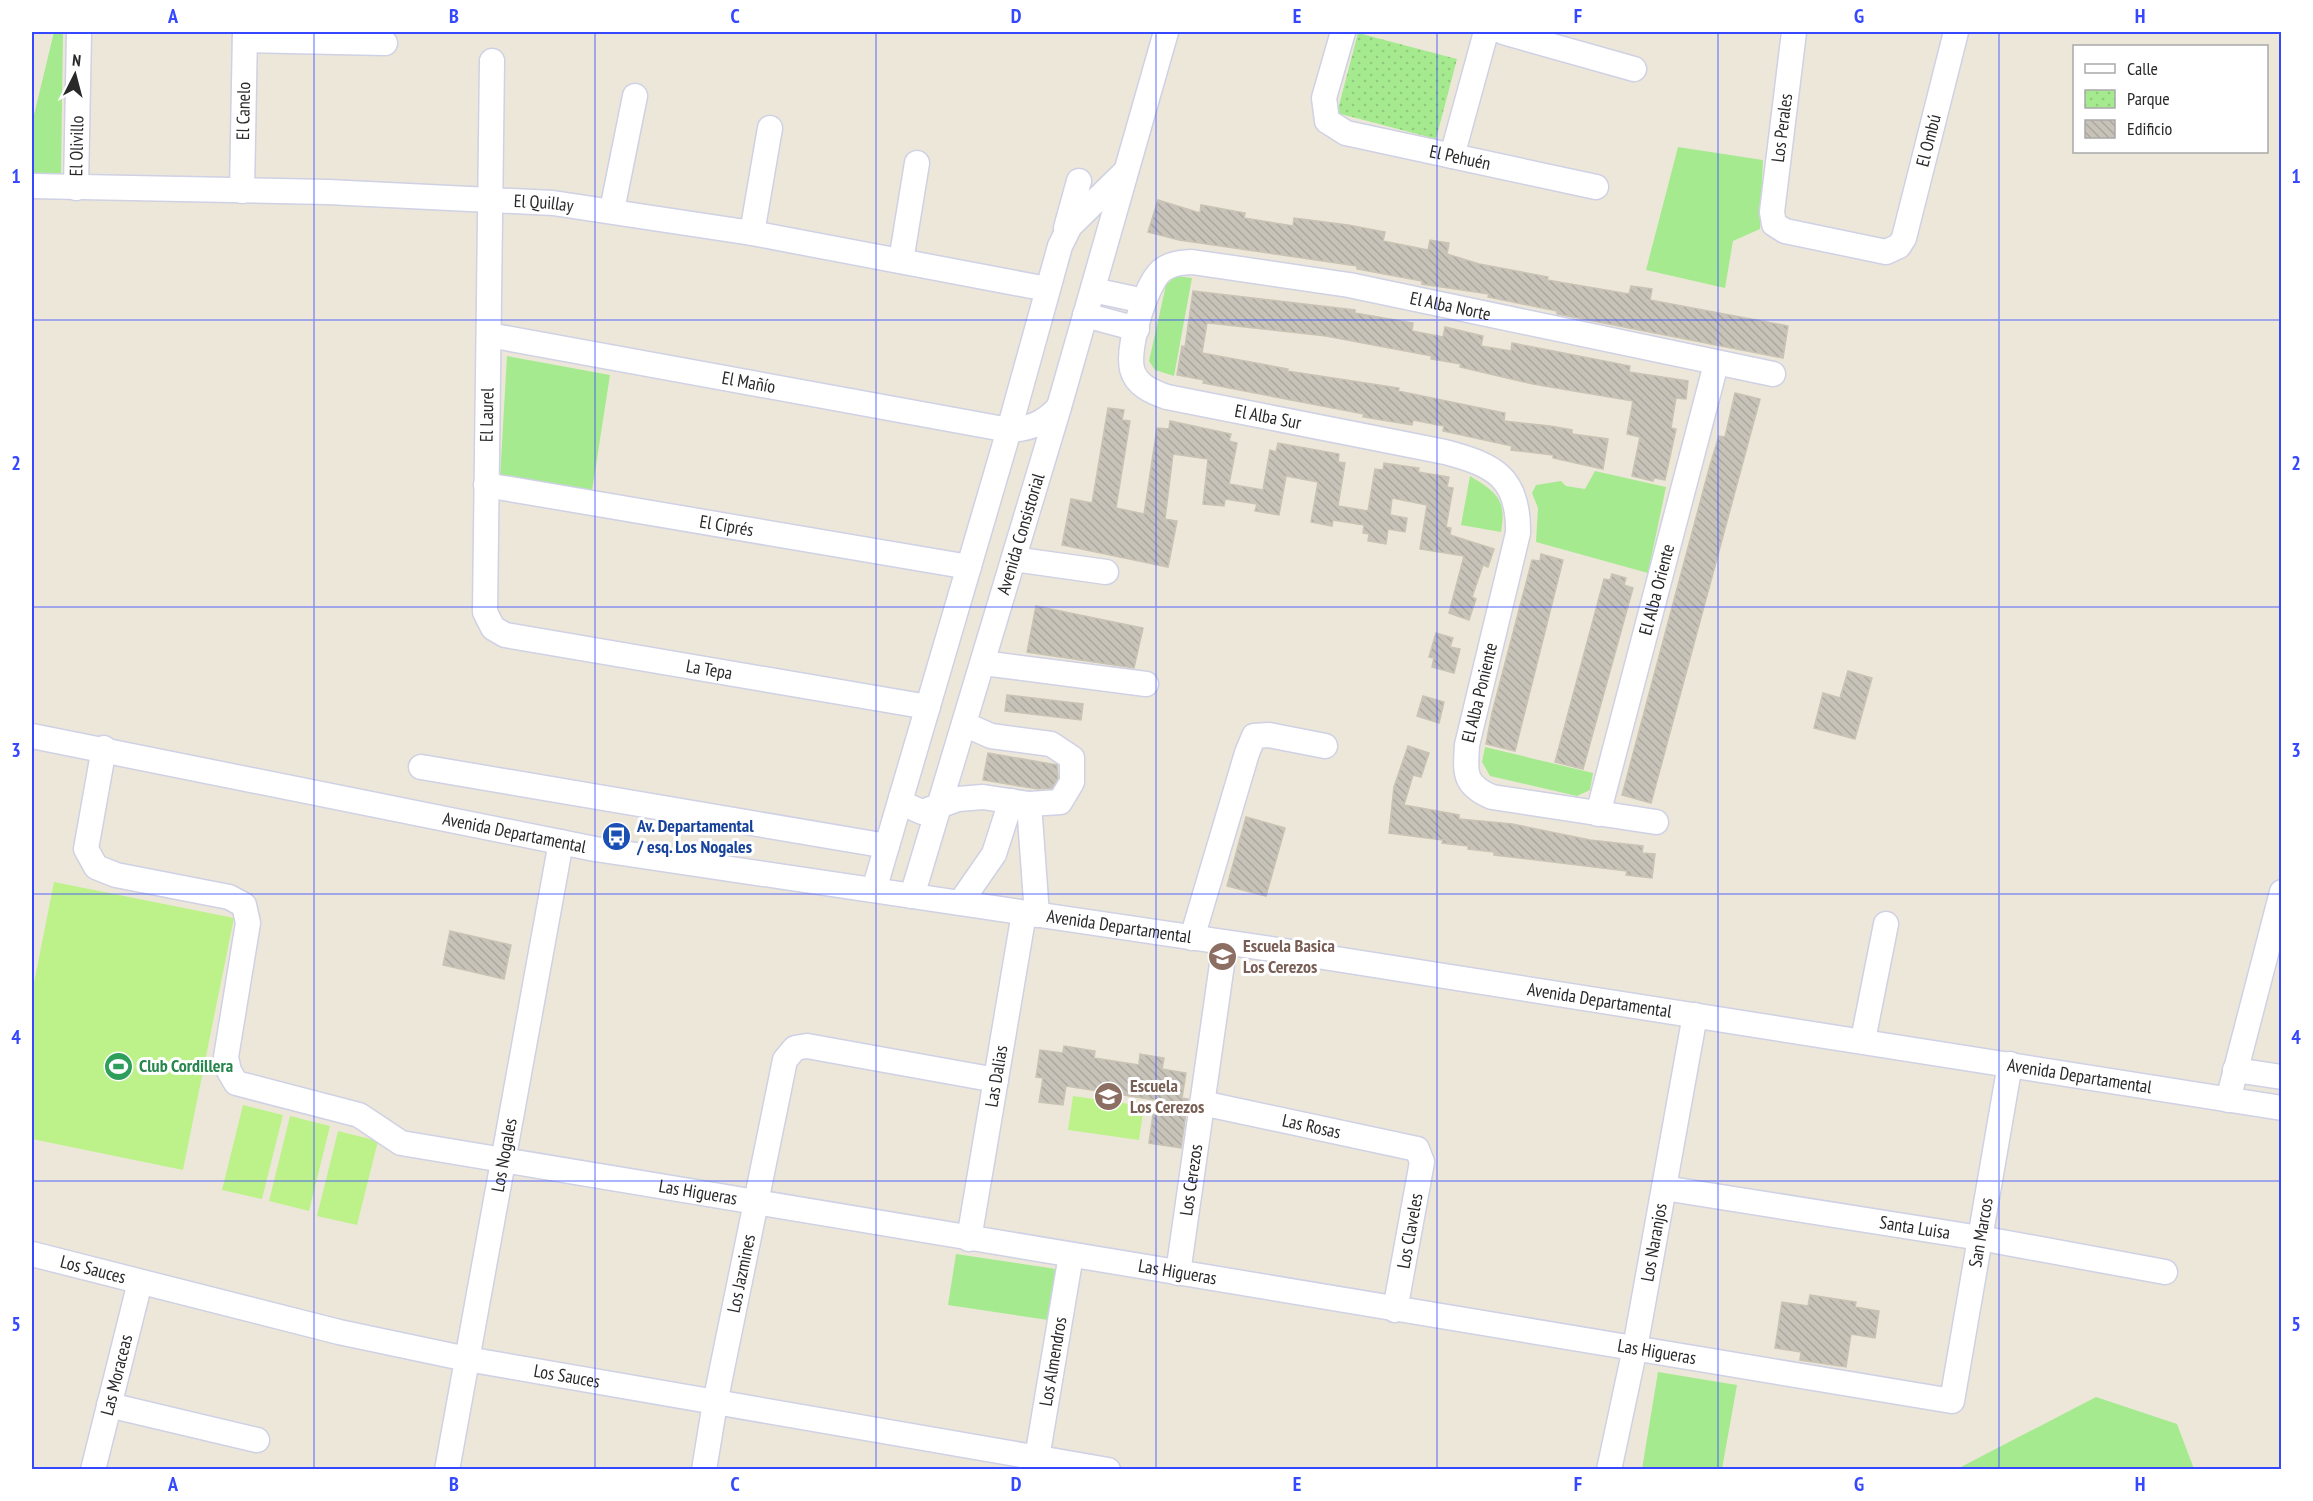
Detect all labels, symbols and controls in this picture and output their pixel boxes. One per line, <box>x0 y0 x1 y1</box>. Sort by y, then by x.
text: A <box>167 3 179 29</box>
text: B <box>449 3 459 29</box>
text: C <box>730 3 740 29</box>
text: D <box>1011 3 1022 29</box>
text: E <box>1293 3 1301 29</box>
text: F <box>1574 3 1582 29</box>
text: G <box>1854 3 1864 29</box>
text: H <box>2135 3 2145 29</box>
north arrow <box>45 45 105 105</box>
legend <box>2073 45 2268 153</box>
text: N <box>71 50 82 70</box>
text: Calle <box>2127 57 2158 80</box>
street label: El Canelo <box>231 81 255 140</box>
text: Parque <box>2127 87 2170 110</box>
street label: Los Perales <box>1766 92 1797 164</box>
street label: El Ombú <box>1910 112 1946 169</box>
street label: El Olivillo <box>64 115 88 177</box>
text: Edificio <box>2127 117 2173 140</box>
street label: El Pehuén <box>1427 139 1493 175</box>
text: 1 <box>11 163 21 189</box>
text: 1 <box>2291 163 2301 189</box>
street label: El Quillay <box>513 189 575 217</box>
street label: El Alba Norte <box>1408 286 1493 325</box>
street label: El Mañío <box>720 366 778 398</box>
street label: El Laurel <box>475 387 498 442</box>
street label: El Alba Sur <box>1233 399 1303 434</box>
text: 2 <box>11 450 21 476</box>
text: 2 <box>2291 450 2301 476</box>
street label: Avenida Consistorial <box>991 470 1050 597</box>
street label: El Ciprés <box>698 509 755 541</box>
street label: El Alba Oriente <box>1633 541 1679 637</box>
street label: El Alba Poniente <box>1456 640 1502 745</box>
street label: La Tepa <box>684 654 734 685</box>
text: 3 <box>11 737 21 763</box>
text: 3 <box>2291 737 2301 763</box>
street label: Avenida Departamental <box>441 807 589 858</box>
place label: Av. Departamental / esq. Los Nogales <box>636 814 754 858</box>
bus stop icon: Av. Departamental / esq. Los Nogales <box>600 820 632 852</box>
street label: Avenida Departamental <box>1045 904 1194 948</box>
place label: Escuela Basica Los Cerezos <box>1243 934 1335 978</box>
school or university icon: Escuela Basica Los Cerezos <box>1206 940 1238 972</box>
street label: Avenida Departamental <box>1526 977 1674 1023</box>
text: 4 <box>11 1024 21 1050</box>
text: 4 <box>2291 1024 2301 1050</box>
street label: Las Dalias <box>979 1044 1012 1109</box>
sports icon: Club Cordillera <box>102 1050 134 1082</box>
street label: Avenida Departamental <box>2006 1053 2154 1098</box>
place label: Club Cordillera <box>139 1054 233 1077</box>
place label: Escuela Los Cerezos <box>1130 1074 1204 1118</box>
school or university icon: Escuela Los Cerezos <box>1093 1080 1125 1112</box>
street label: Las Rosas <box>1280 1108 1343 1143</box>
street label: Los Nogales <box>486 1116 522 1194</box>
street label: Los Cerezos <box>1174 1143 1207 1217</box>
street label: Las Higueras <box>657 1174 739 1210</box>
street label: Los Claveles <box>1392 1191 1427 1270</box>
street label: San Marcos <box>1963 1196 1998 1269</box>
street label: Los Naranjos <box>1635 1201 1672 1283</box>
street label: Santa Luisa <box>1878 1210 1952 1244</box>
street label: Los Jazmines <box>722 1232 760 1315</box>
street label: Los Sauces <box>58 1250 128 1288</box>
street label: Las Higueras <box>1137 1254 1218 1290</box>
text: 5 <box>11 1311 21 1337</box>
text: 5 <box>2291 1311 2301 1337</box>
street label: Los Almendros <box>1034 1315 1071 1408</box>
street label: Las Moraceas <box>95 1332 137 1418</box>
street label: Las Higueras <box>1616 1334 1698 1369</box>
street label: Los Sauces <box>532 1359 602 1393</box>
text: A <box>167 1471 179 1497</box>
text: B <box>449 1471 459 1497</box>
text: C <box>730 1471 740 1497</box>
text: D <box>1011 1471 1022 1497</box>
text: E <box>1293 1471 1301 1497</box>
text: F <box>1574 1471 1582 1497</box>
text: G <box>1854 1471 1864 1497</box>
text: H <box>2135 1471 2145 1497</box>

